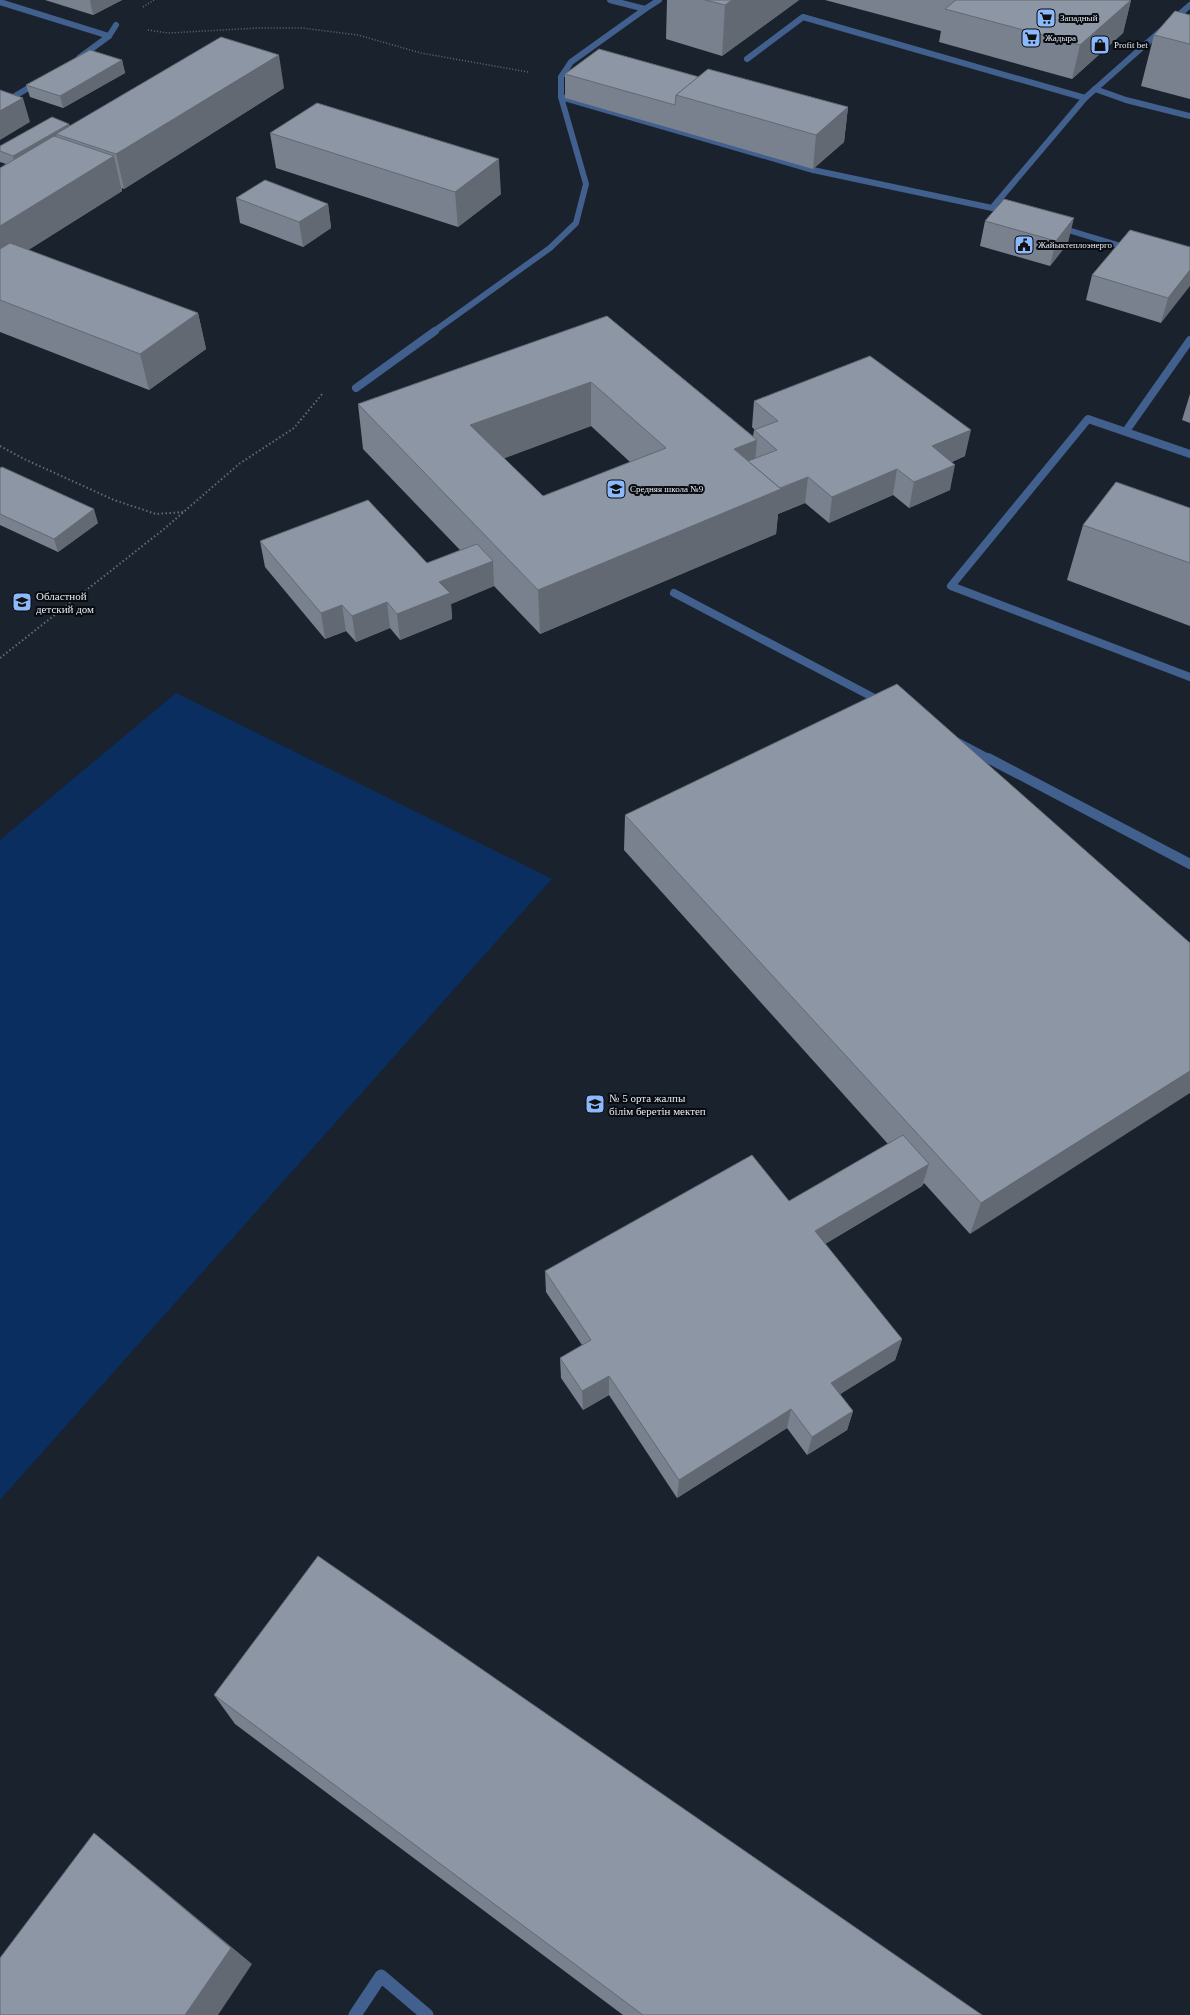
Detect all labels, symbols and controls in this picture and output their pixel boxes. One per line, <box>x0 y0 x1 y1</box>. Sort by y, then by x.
supermarket icon: Западный <box>1035 7 1057 29</box>
place label: Западный <box>1060 13 1098 23</box>
supermarket icon: Жадыра <box>1020 27 1042 49</box>
place label: Жадыра <box>1045 33 1076 43</box>
shop icon: Profit bet <box>1089 34 1111 56</box>
place label: Profit bet <box>1114 40 1148 50</box>
public building icon: Жайыктеплоэнерго <box>1013 234 1035 256</box>
place label: Жайыктеплоэнерго <box>1038 240 1112 250</box>
school or university icon: Средняя школа №9 <box>605 478 627 500</box>
place label: Средняя школа №9 <box>630 484 704 494</box>
place label: Областной детский дом <box>36 590 94 615</box>
school or university icon: Областной детский дом <box>11 591 33 613</box>
place label: № 5 орта жалпы білім беретін мектеп <box>609 1092 706 1117</box>
school or university icon: № 5 орта жалпы білім беретін мектеп <box>584 1093 606 1115</box>

